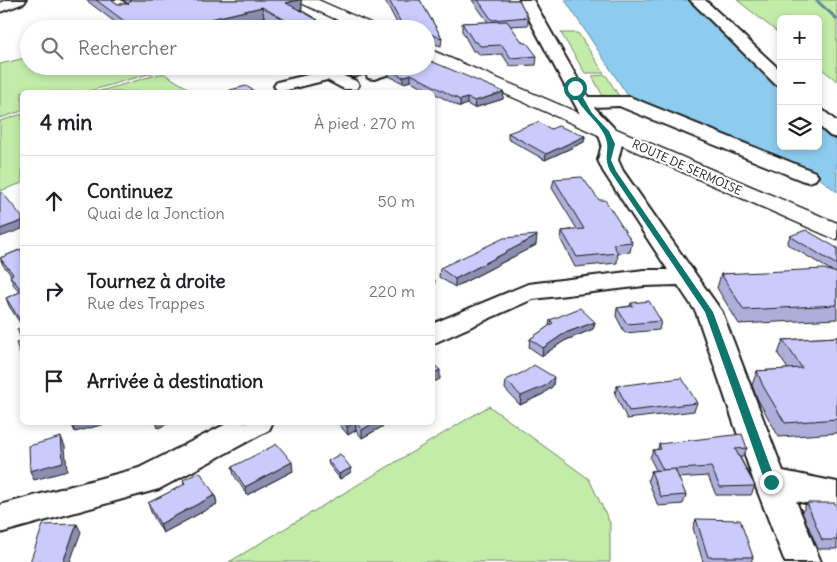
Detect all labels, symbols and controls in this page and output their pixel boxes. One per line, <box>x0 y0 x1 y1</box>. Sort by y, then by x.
map controls <box>777 15 822 150</box>
button: + <box>777 15 822 60</box>
search box <box>20 20 435 75</box>
icon: search <box>38 34 66 62</box>
text: Rechercher <box>78 36 177 60</box>
button: − <box>777 60 822 105</box>
route start <box>564 77 587 100</box>
button: layers <box>777 105 822 150</box>
text: 4 min <box>40 109 92 136</box>
text: À pied · 270 m <box>314 113 415 133</box>
street label: ROUTE DE SERMOISE <box>630 136 744 198</box>
text: Continuez <box>87 179 173 203</box>
icon: ahead <box>40 187 68 215</box>
text: 50 m <box>377 191 415 211</box>
text: Quai de la Jonction <box>87 203 225 223</box>
text: Tournez à droite <box>87 269 226 293</box>
icon: right <box>40 277 68 305</box>
text: 220 m <box>369 281 415 301</box>
text: Rue des Trappes <box>87 293 205 313</box>
icon: arrive <box>40 367 68 395</box>
text: Arrivée à destination <box>87 369 263 393</box>
route end <box>760 471 783 494</box>

